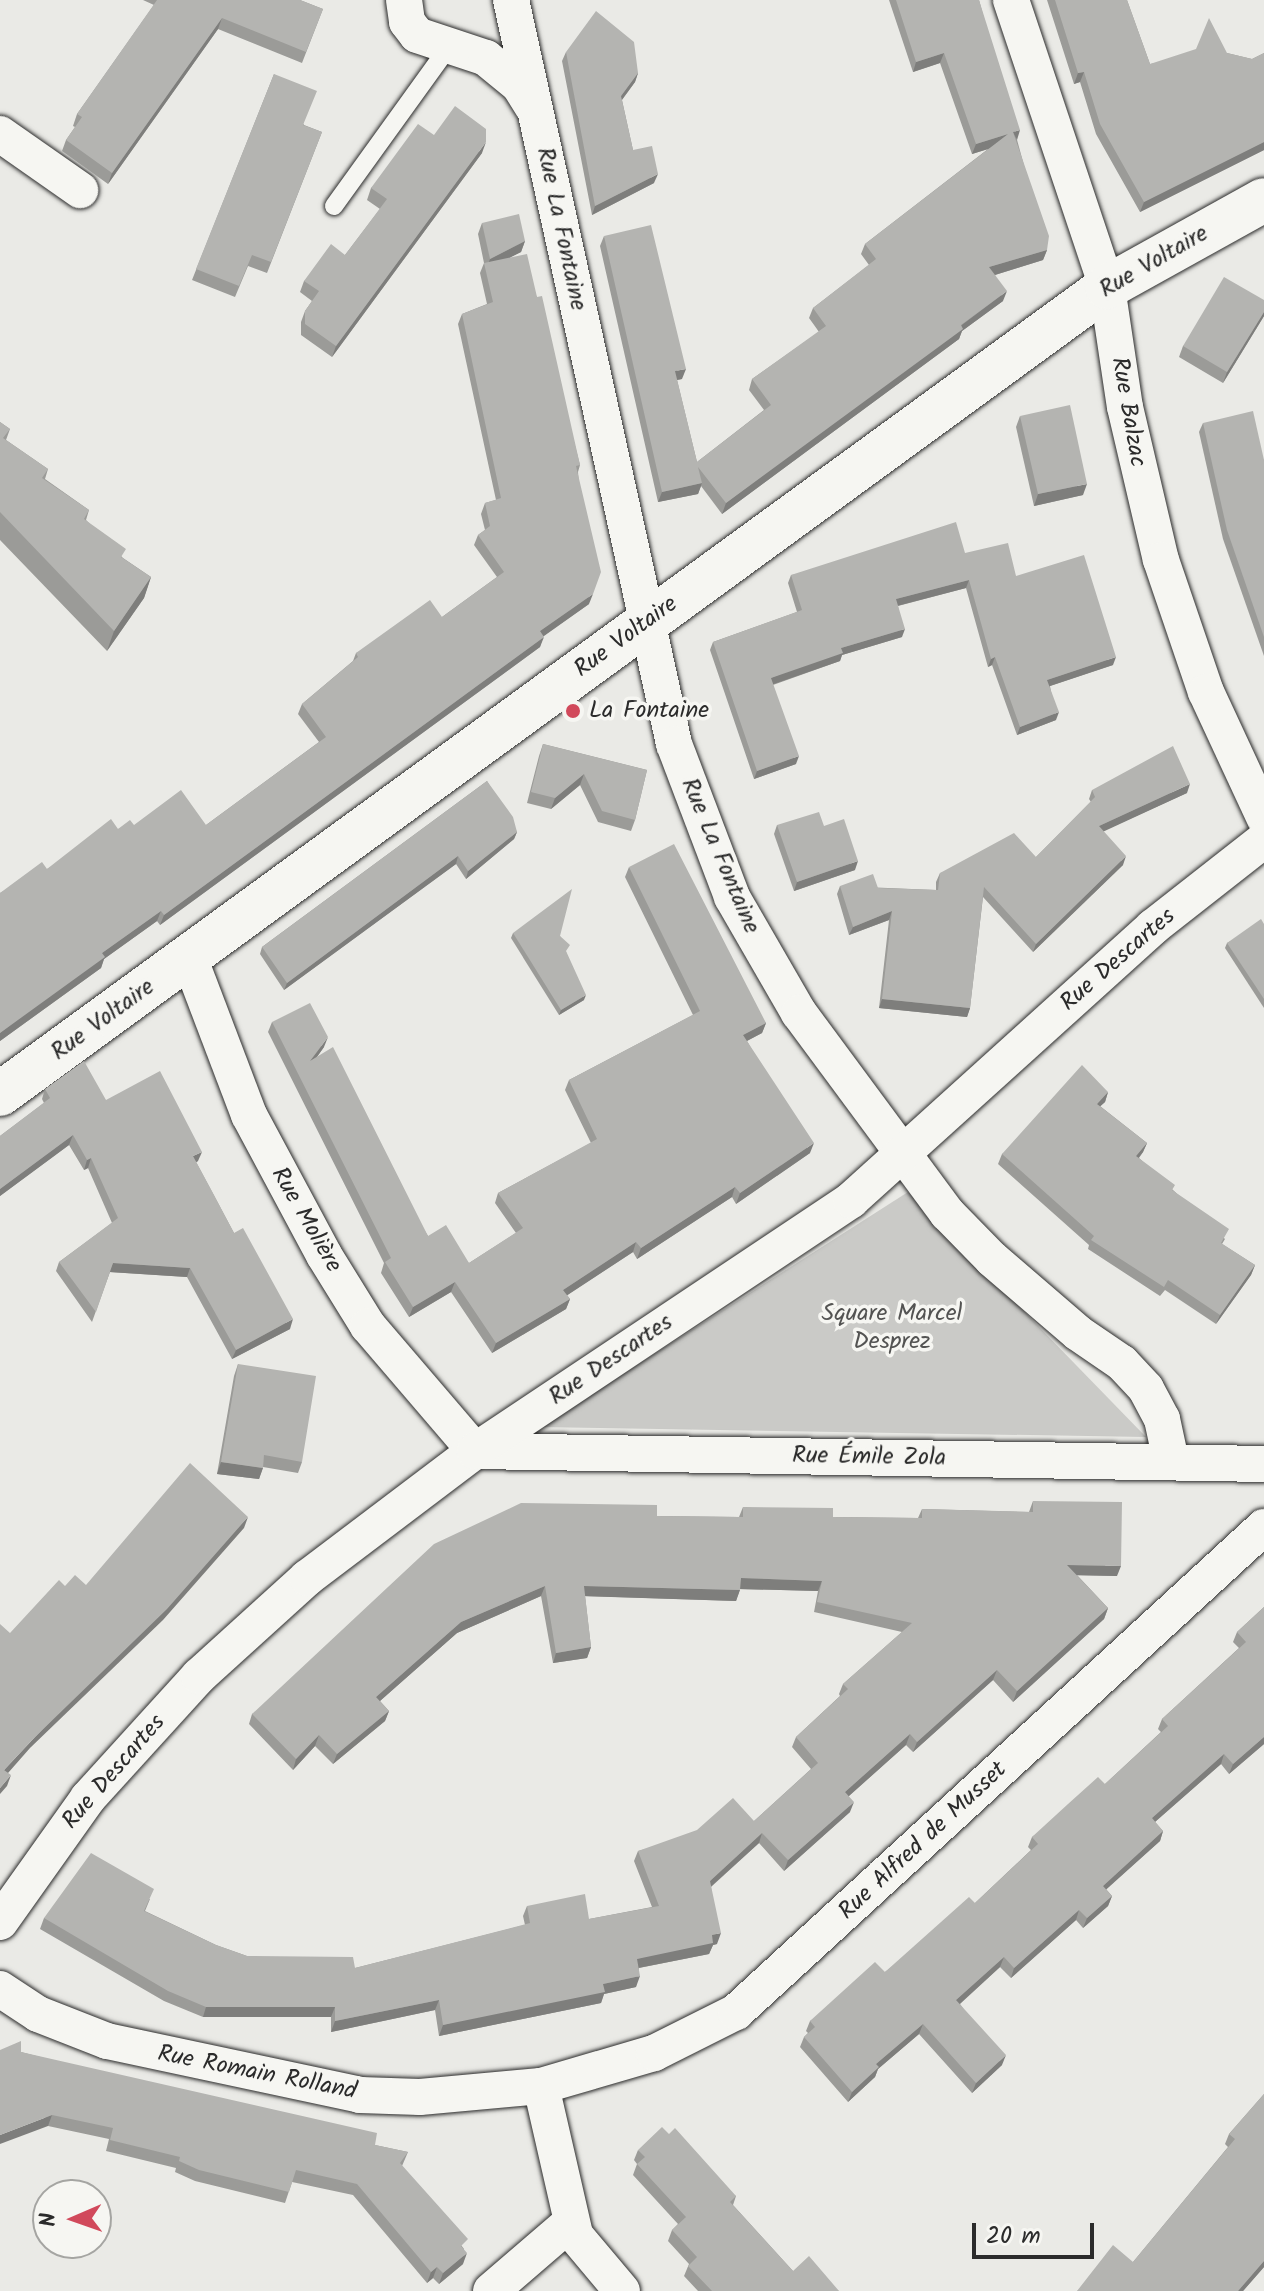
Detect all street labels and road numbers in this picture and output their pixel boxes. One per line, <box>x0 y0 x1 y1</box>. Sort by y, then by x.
street label: Rue La Fontaine <box>530 145 592 313</box>
street label: Rue Voltaire <box>1095 219 1213 305</box>
street label: Rue Balzac <box>1104 355 1152 469</box>
street label: Rue Voltaire <box>569 590 683 684</box>
street label: Rue La Fontaine <box>674 774 766 938</box>
street label: Rue Descartes <box>1055 902 1181 1018</box>
street label: Rue Voltaire <box>46 973 160 1067</box>
street label: Rue Molière <box>264 1162 348 1278</box>
street label: Rue Descartes <box>544 1308 678 1412</box>
street label: Rue Émile Zola <box>792 1441 946 1473</box>
street label: Rue Descartes <box>56 1709 172 1835</box>
street label: Rue Alfred de Musset <box>833 1756 1013 1926</box>
street label: Rue Romain Rolland <box>155 2040 359 2106</box>

